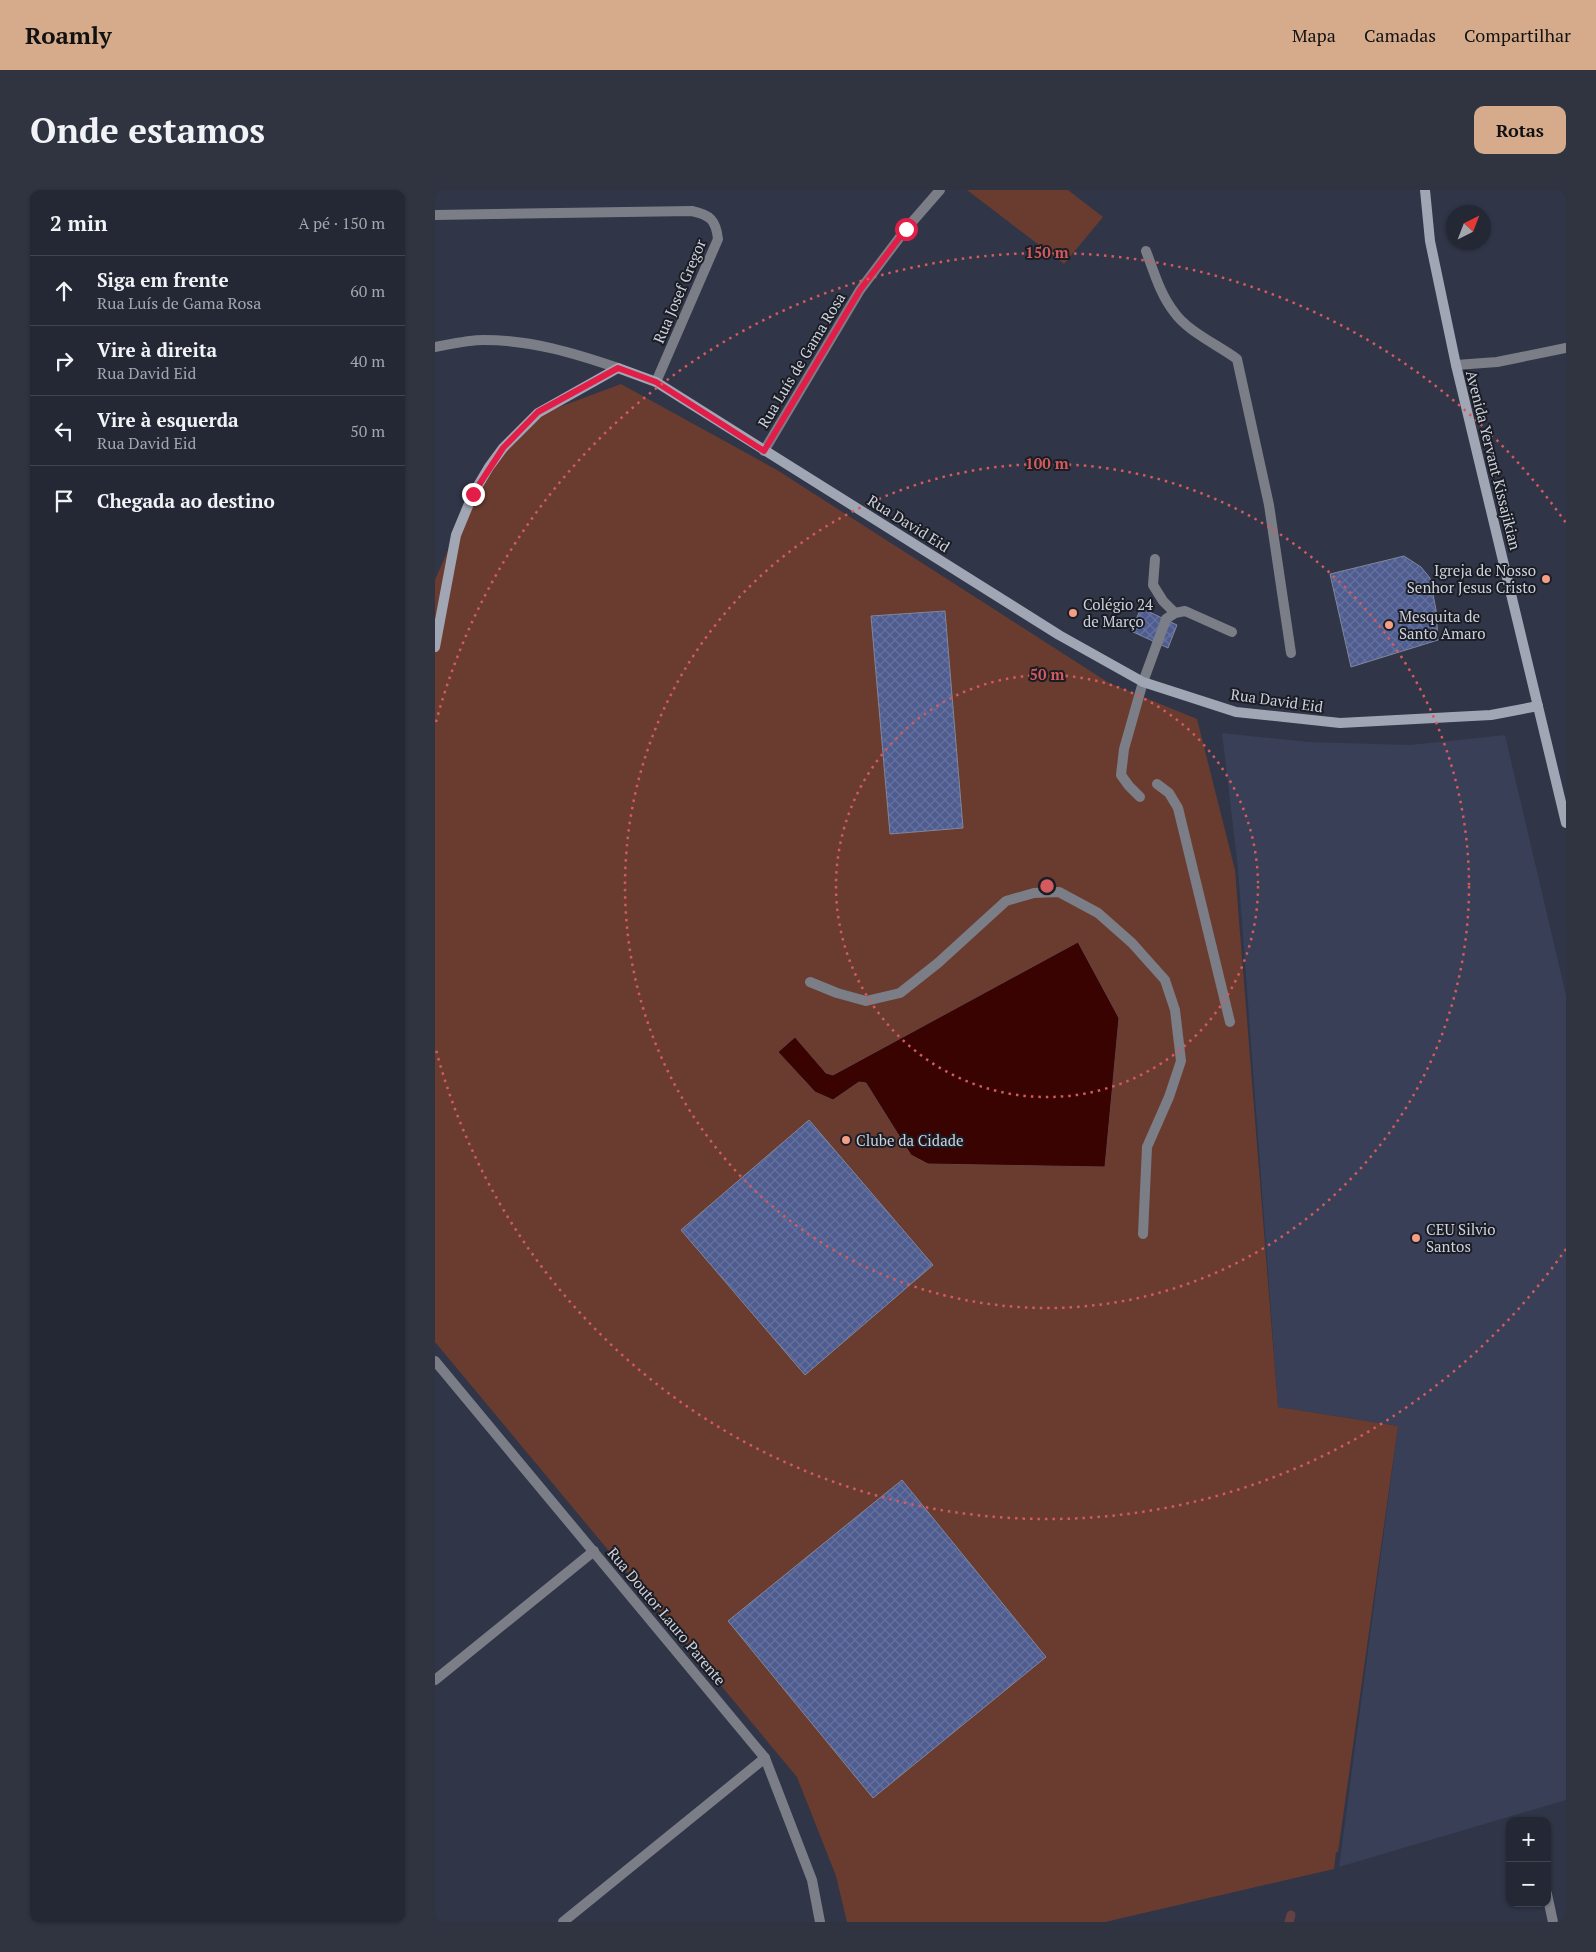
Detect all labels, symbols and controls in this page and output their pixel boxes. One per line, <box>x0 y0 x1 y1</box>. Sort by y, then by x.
text: Roamly <box>25 19 112 51</box>
text: Mapa <box>1292 23 1336 47</box>
text: Camadas <box>1364 23 1436 47</box>
text: Compartilhar <box>1464 23 1571 47</box>
button: Rotas <box>1474 106 1566 154</box>
text: Onde estamos <box>30 107 265 153</box>
north arrow <box>1446 205 1491 250</box>
text: 2 min <box>50 209 107 237</box>
text: A pé · 150 m <box>298 212 385 234</box>
route start <box>895 218 918 241</box>
street label: Rua Josef Gregor <box>648 236 710 346</box>
text: 150 m <box>1025 242 1069 262</box>
text: Siga em frente <box>97 267 229 292</box>
icon: ahead <box>50 277 78 305</box>
text: 60 m <box>350 280 385 302</box>
street label: Rua Luís de Gama Rosa <box>753 288 849 431</box>
text: Rua Luís de Gama Rosa <box>97 292 261 314</box>
text: Vire à direita <box>97 337 217 362</box>
icon: right <box>50 347 78 375</box>
text: 40 m <box>350 350 385 372</box>
text: Rua David Eid <box>97 362 196 384</box>
street label: Avenida Yervant Kissajikian <box>1462 368 1526 552</box>
text: Vire à esquerda <box>97 407 239 432</box>
icon: left <box>50 417 78 445</box>
text: 50 m <box>350 420 385 442</box>
text: Rua David Eid <box>97 432 196 454</box>
text: 100 m <box>1025 453 1069 473</box>
route end <box>462 483 485 506</box>
icon: arrive <box>50 487 78 515</box>
text: Chegada ao destino <box>97 488 275 513</box>
street label: Rua David Eid <box>864 490 954 556</box>
place label: Igreja de Nosso Senhor Jesus Cristo <box>1407 560 1536 597</box>
marker: Igreja de Nosso Senhor Jesus Cristo <box>1540 573 1552 585</box>
place label: Colégio 24 de Março <box>1083 594 1153 631</box>
place label: Mesquita de Santo Amaro <box>1399 606 1486 643</box>
marker: Colégio 24 de Março <box>1067 607 1079 619</box>
marker: Mesquita de Santo Amaro <box>1383 619 1395 631</box>
text: 50 m <box>1030 664 1065 684</box>
street label: Rua David Eid <box>1229 684 1325 716</box>
centre of rings <box>1038 877 1056 895</box>
place label: Clube da Cidade <box>856 1130 964 1150</box>
marker: Clube da Cidade <box>840 1134 852 1146</box>
place label: CEU Silvio Santos <box>1426 1219 1496 1256</box>
marker: CEU Silvio Santos <box>1410 1232 1422 1244</box>
street label: Rua Doutor Lauro Parente <box>603 1543 731 1689</box>
map controls <box>1506 1817 1551 1907</box>
button: + <box>1506 1817 1551 1862</box>
button: − <box>1506 1862 1551 1907</box>

